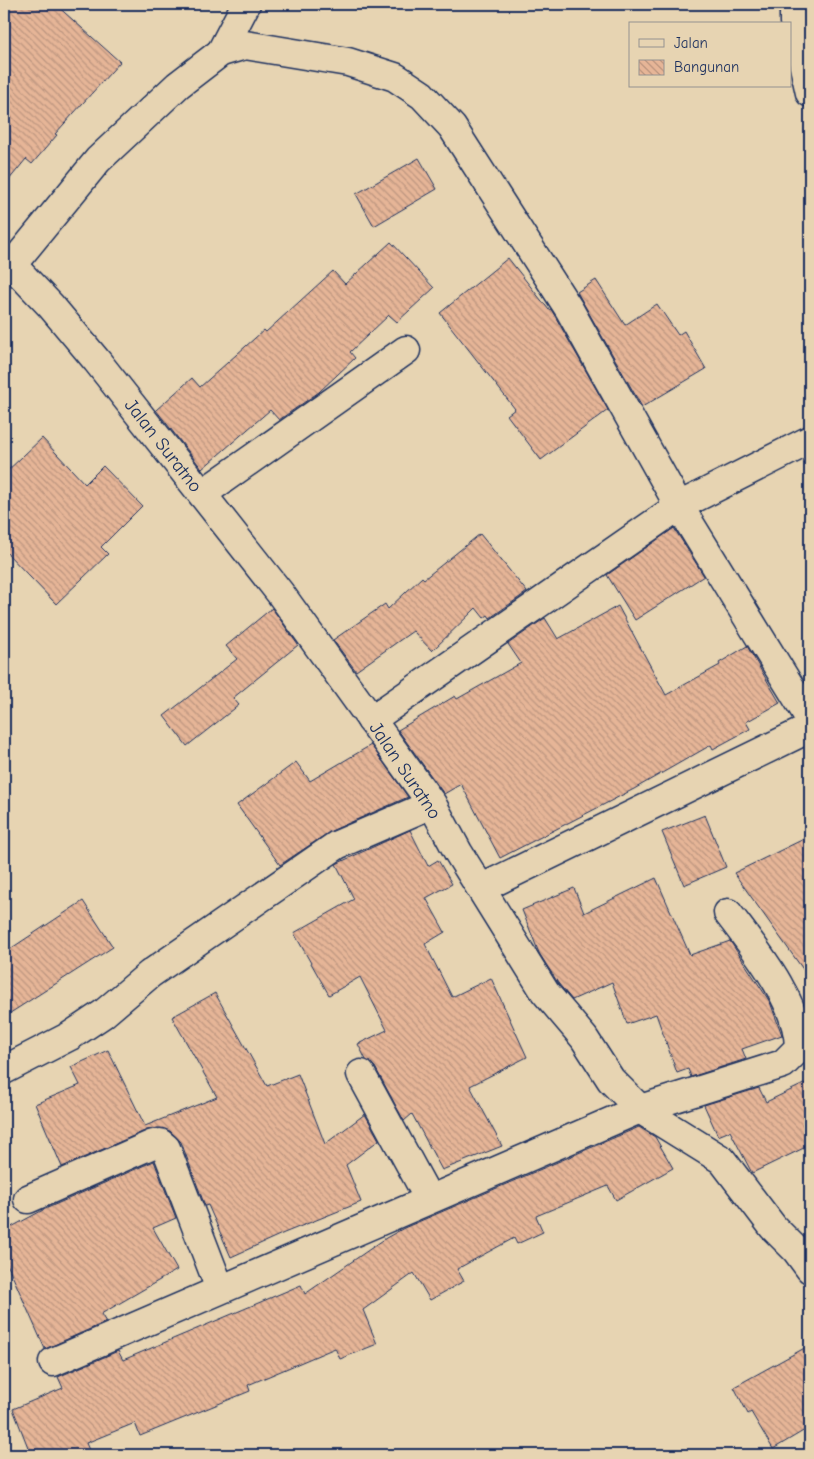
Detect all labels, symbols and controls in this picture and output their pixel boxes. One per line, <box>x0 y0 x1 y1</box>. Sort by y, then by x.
legend <box>629 22 792 88</box>
text: Jalan <box>674 34 708 52</box>
text: Bangunan <box>674 58 739 76</box>
street label: Jalan Suratno <box>120 395 207 497</box>
street label: Jalan Suratno <box>365 718 446 823</box>

